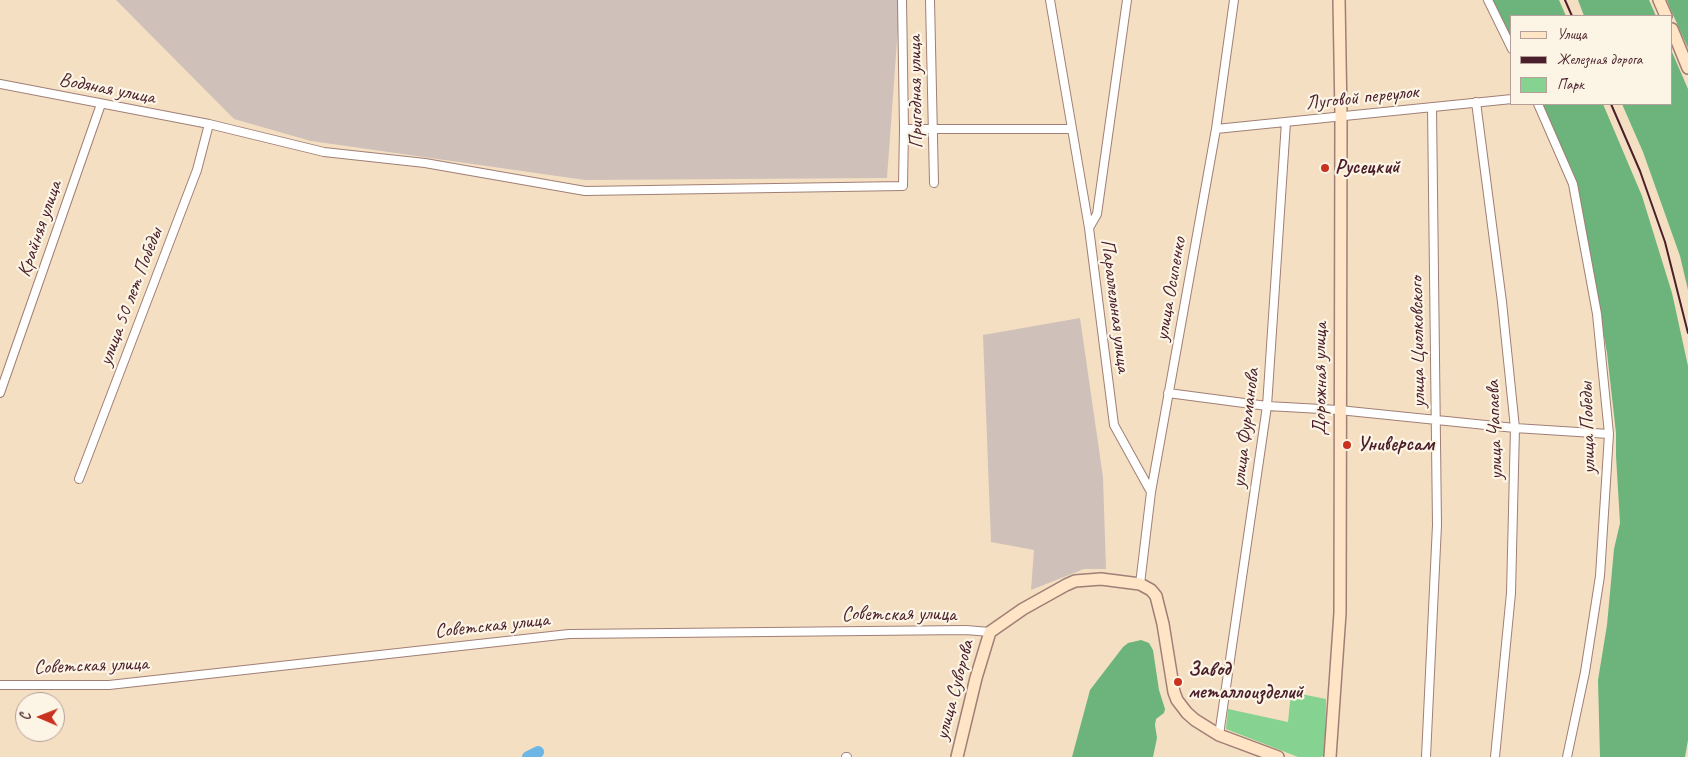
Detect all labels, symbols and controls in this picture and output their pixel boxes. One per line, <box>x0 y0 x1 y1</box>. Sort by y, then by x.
legend <box>1510 15 1673 105</box>
text: Улица <box>1557 25 1587 44</box>
street label: Пригодная улица <box>903 35 929 149</box>
text: Железная дорога <box>1557 50 1642 69</box>
street label: Водяная улица <box>57 68 157 110</box>
text: Парк <box>1557 75 1584 94</box>
street label: Луговой переулок <box>1305 80 1419 116</box>
place label: Русецкий <box>1335 156 1399 180</box>
marker: Русецкий <box>1319 162 1331 174</box>
street label: Крайняя улица <box>12 178 68 280</box>
street label: улица 50 лет Победы <box>94 225 168 369</box>
street label: улица Осипенко <box>1150 235 1192 343</box>
street label: Параллельная улица <box>1095 238 1135 374</box>
street label: улица Циолковского <box>1405 276 1431 408</box>
street label: Дорожная улица <box>1309 322 1333 436</box>
street label: улица Фурманова <box>1227 367 1265 489</box>
street label: улица Чапаева <box>1481 380 1509 480</box>
street label: улица Победы <box>1574 382 1602 474</box>
place label: Универсам <box>1357 433 1434 457</box>
marker: Универсам <box>1341 439 1353 451</box>
street label: Советская улица <box>842 603 956 627</box>
street label: Советская улица <box>434 608 550 644</box>
street label: улица Суворова <box>930 637 980 743</box>
street label: Советская улица <box>33 652 149 680</box>
place label: Завод металлоизделий <box>1188 658 1303 705</box>
marker: Завод металлоизделий <box>1172 676 1184 688</box>
north arrow <box>15 692 65 742</box>
text: С <box>17 713 34 720</box>

